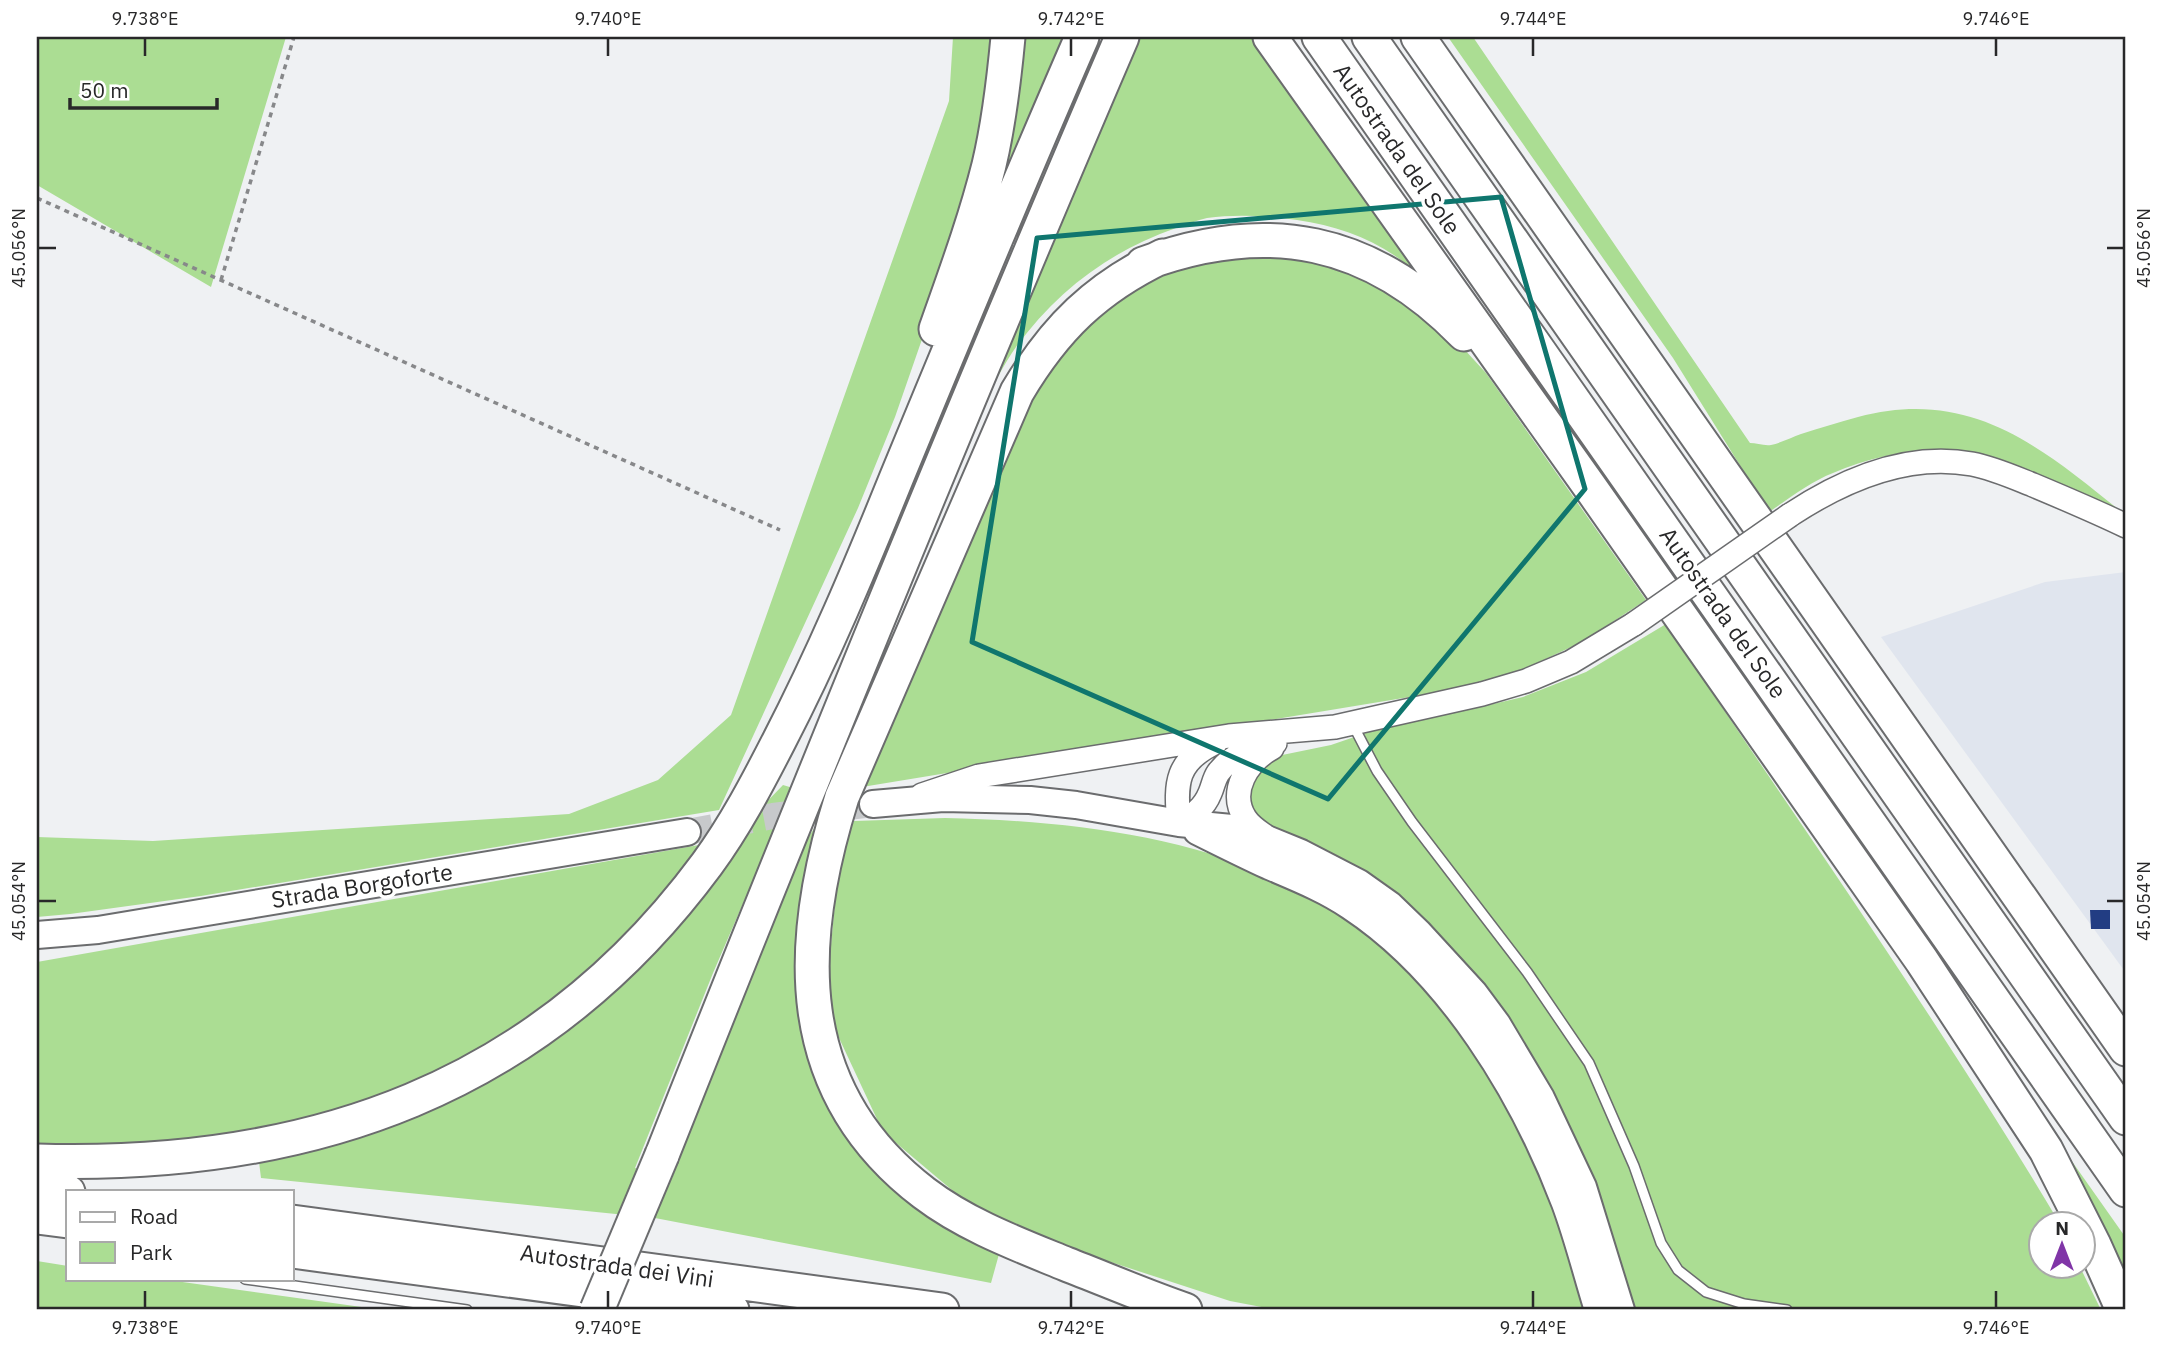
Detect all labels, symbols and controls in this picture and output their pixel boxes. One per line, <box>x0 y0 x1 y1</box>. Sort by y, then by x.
text: 9.738°E <box>111 7 179 30</box>
text: 9.740°E <box>574 7 642 30</box>
text: 9.742°E <box>1037 7 1105 30</box>
text: 9.744°E <box>1499 7 1567 30</box>
text: 9.746°E <box>1962 7 2030 30</box>
street label: Autostrada del Sole <box>1328 57 1468 240</box>
scale bar <box>70 66 217 110</box>
text: 50 m <box>80 76 129 104</box>
text: 45.056°N <box>7 208 30 288</box>
text: 45.056°N <box>2132 208 2155 288</box>
street label: Autostrada del Sole <box>1654 521 1794 704</box>
street label: Strada Borgoforte <box>269 856 455 914</box>
text: 45.054°N <box>7 861 30 941</box>
text: 45.054°N <box>2132 861 2155 941</box>
legend <box>66 1190 294 1280</box>
text: Road <box>130 1202 178 1230</box>
north arrow <box>2026 1210 2096 1280</box>
text: N <box>2055 1216 2069 1240</box>
street label: Autostrada dei Vini <box>518 1237 716 1293</box>
text: Park <box>130 1238 173 1266</box>
text: 9.738°E <box>111 1316 179 1339</box>
text: 9.740°E <box>574 1316 642 1339</box>
text: 9.742°E <box>1037 1316 1105 1339</box>
text: 9.744°E <box>1499 1316 1567 1339</box>
text: 9.746°E <box>1962 1316 2030 1339</box>

